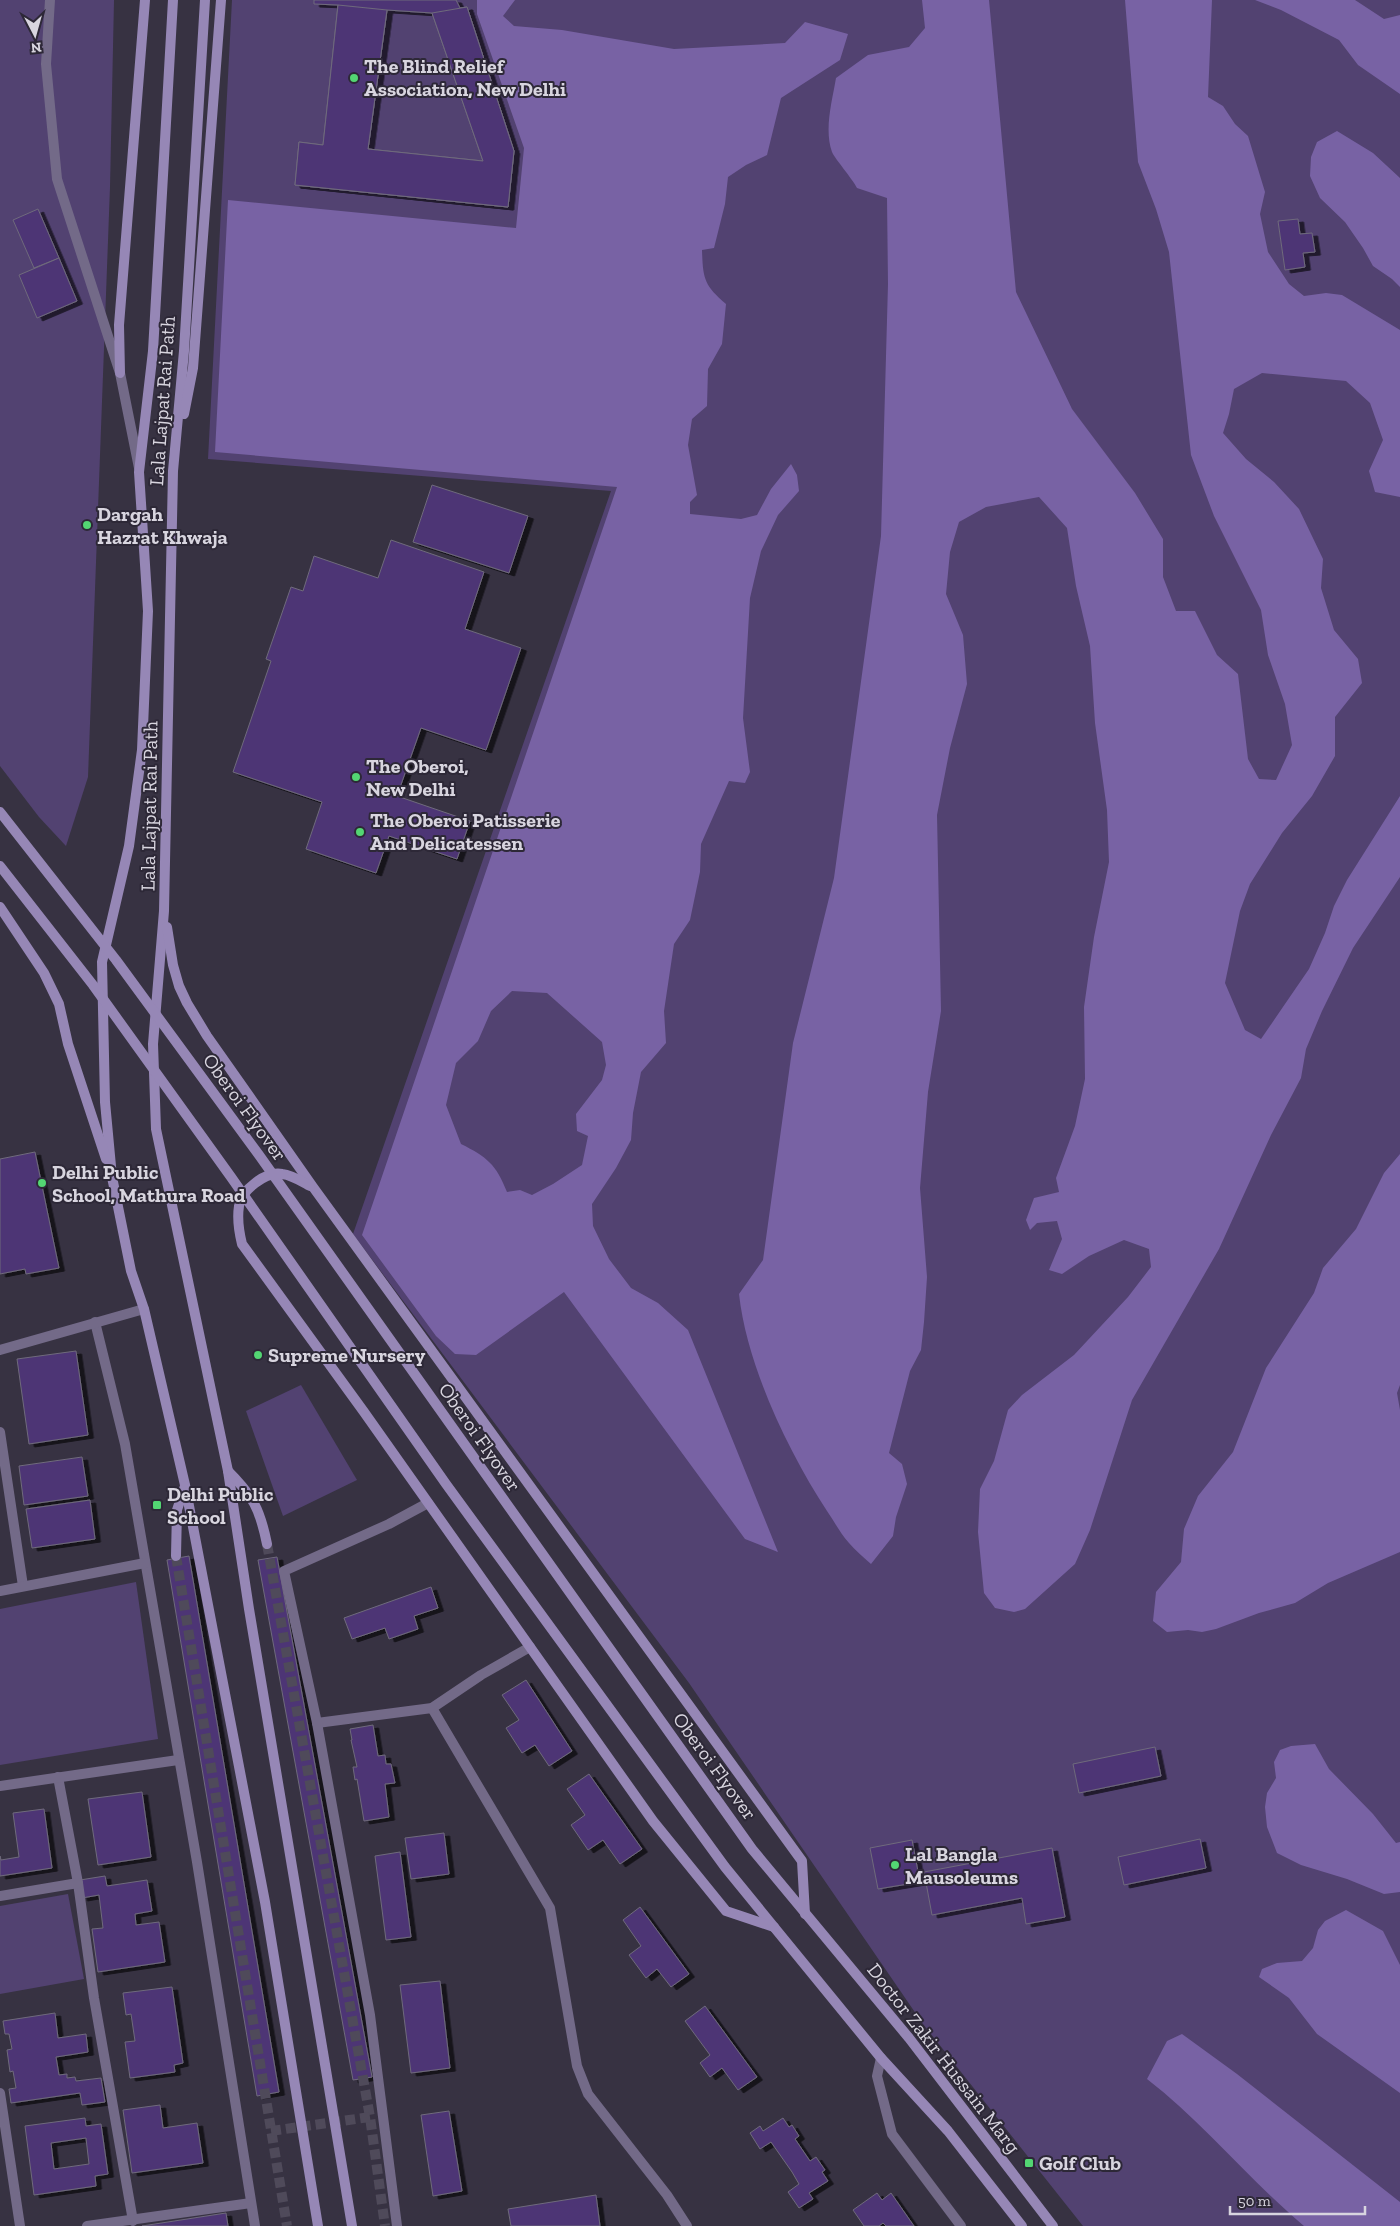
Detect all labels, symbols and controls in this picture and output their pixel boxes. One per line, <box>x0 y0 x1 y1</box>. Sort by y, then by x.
north arrow <box>10 10 60 60</box>
text: N <box>30 38 42 56</box>
place label: The Blind Relief Association, New Delhi <box>364 54 566 101</box>
marker: The Blind Relief Association, New Delhi <box>348 72 360 84</box>
street label: Lala Lajpat Rai Path <box>144 315 180 487</box>
place label: Dargah Hazrat Khwaja <box>97 502 228 549</box>
marker: Dargah Hazrat Khwaja <box>81 519 93 531</box>
street label: Lala Lajpat Rai Path <box>136 720 162 891</box>
place label: The Oberoi, New Delhi <box>366 754 469 801</box>
marker: The Oberoi, New Delhi <box>350 771 362 783</box>
place label: The Oberoi Patisserie And Delicatessen <box>370 808 561 855</box>
marker: The Oberoi Patisserie And Delicatessen <box>354 826 366 838</box>
street label: Oberoi Flyover <box>198 1049 292 1165</box>
place label: Delhi Public School, Mathura Road <box>52 1160 246 1207</box>
marker: Delhi Public School, Mathura Road <box>36 1177 48 1189</box>
place label: Supreme Nursery <box>268 1343 426 1367</box>
marker: Supreme Nursery <box>252 1349 264 1361</box>
street label: Oberoi Flyover <box>434 1378 526 1496</box>
place label: Delhi Public School <box>167 1482 274 1529</box>
marker: Delhi Public School <box>151 1499 163 1511</box>
street label: Oberoi Flyover <box>668 1708 762 1824</box>
place label: Lal Bangla Mausoleums <box>905 1842 1018 1889</box>
marker: Lal Bangla Mausoleums <box>889 1859 901 1871</box>
street label: Doctor Zakir Hussain Marg <box>862 1958 1026 2158</box>
place label: Golf Club <box>1039 2151 1121 2175</box>
marker: Golf Club <box>1023 2157 1035 2169</box>
scale bar <box>1230 2184 1365 2216</box>
text: 50 m <box>1238 2192 1271 2210</box>

